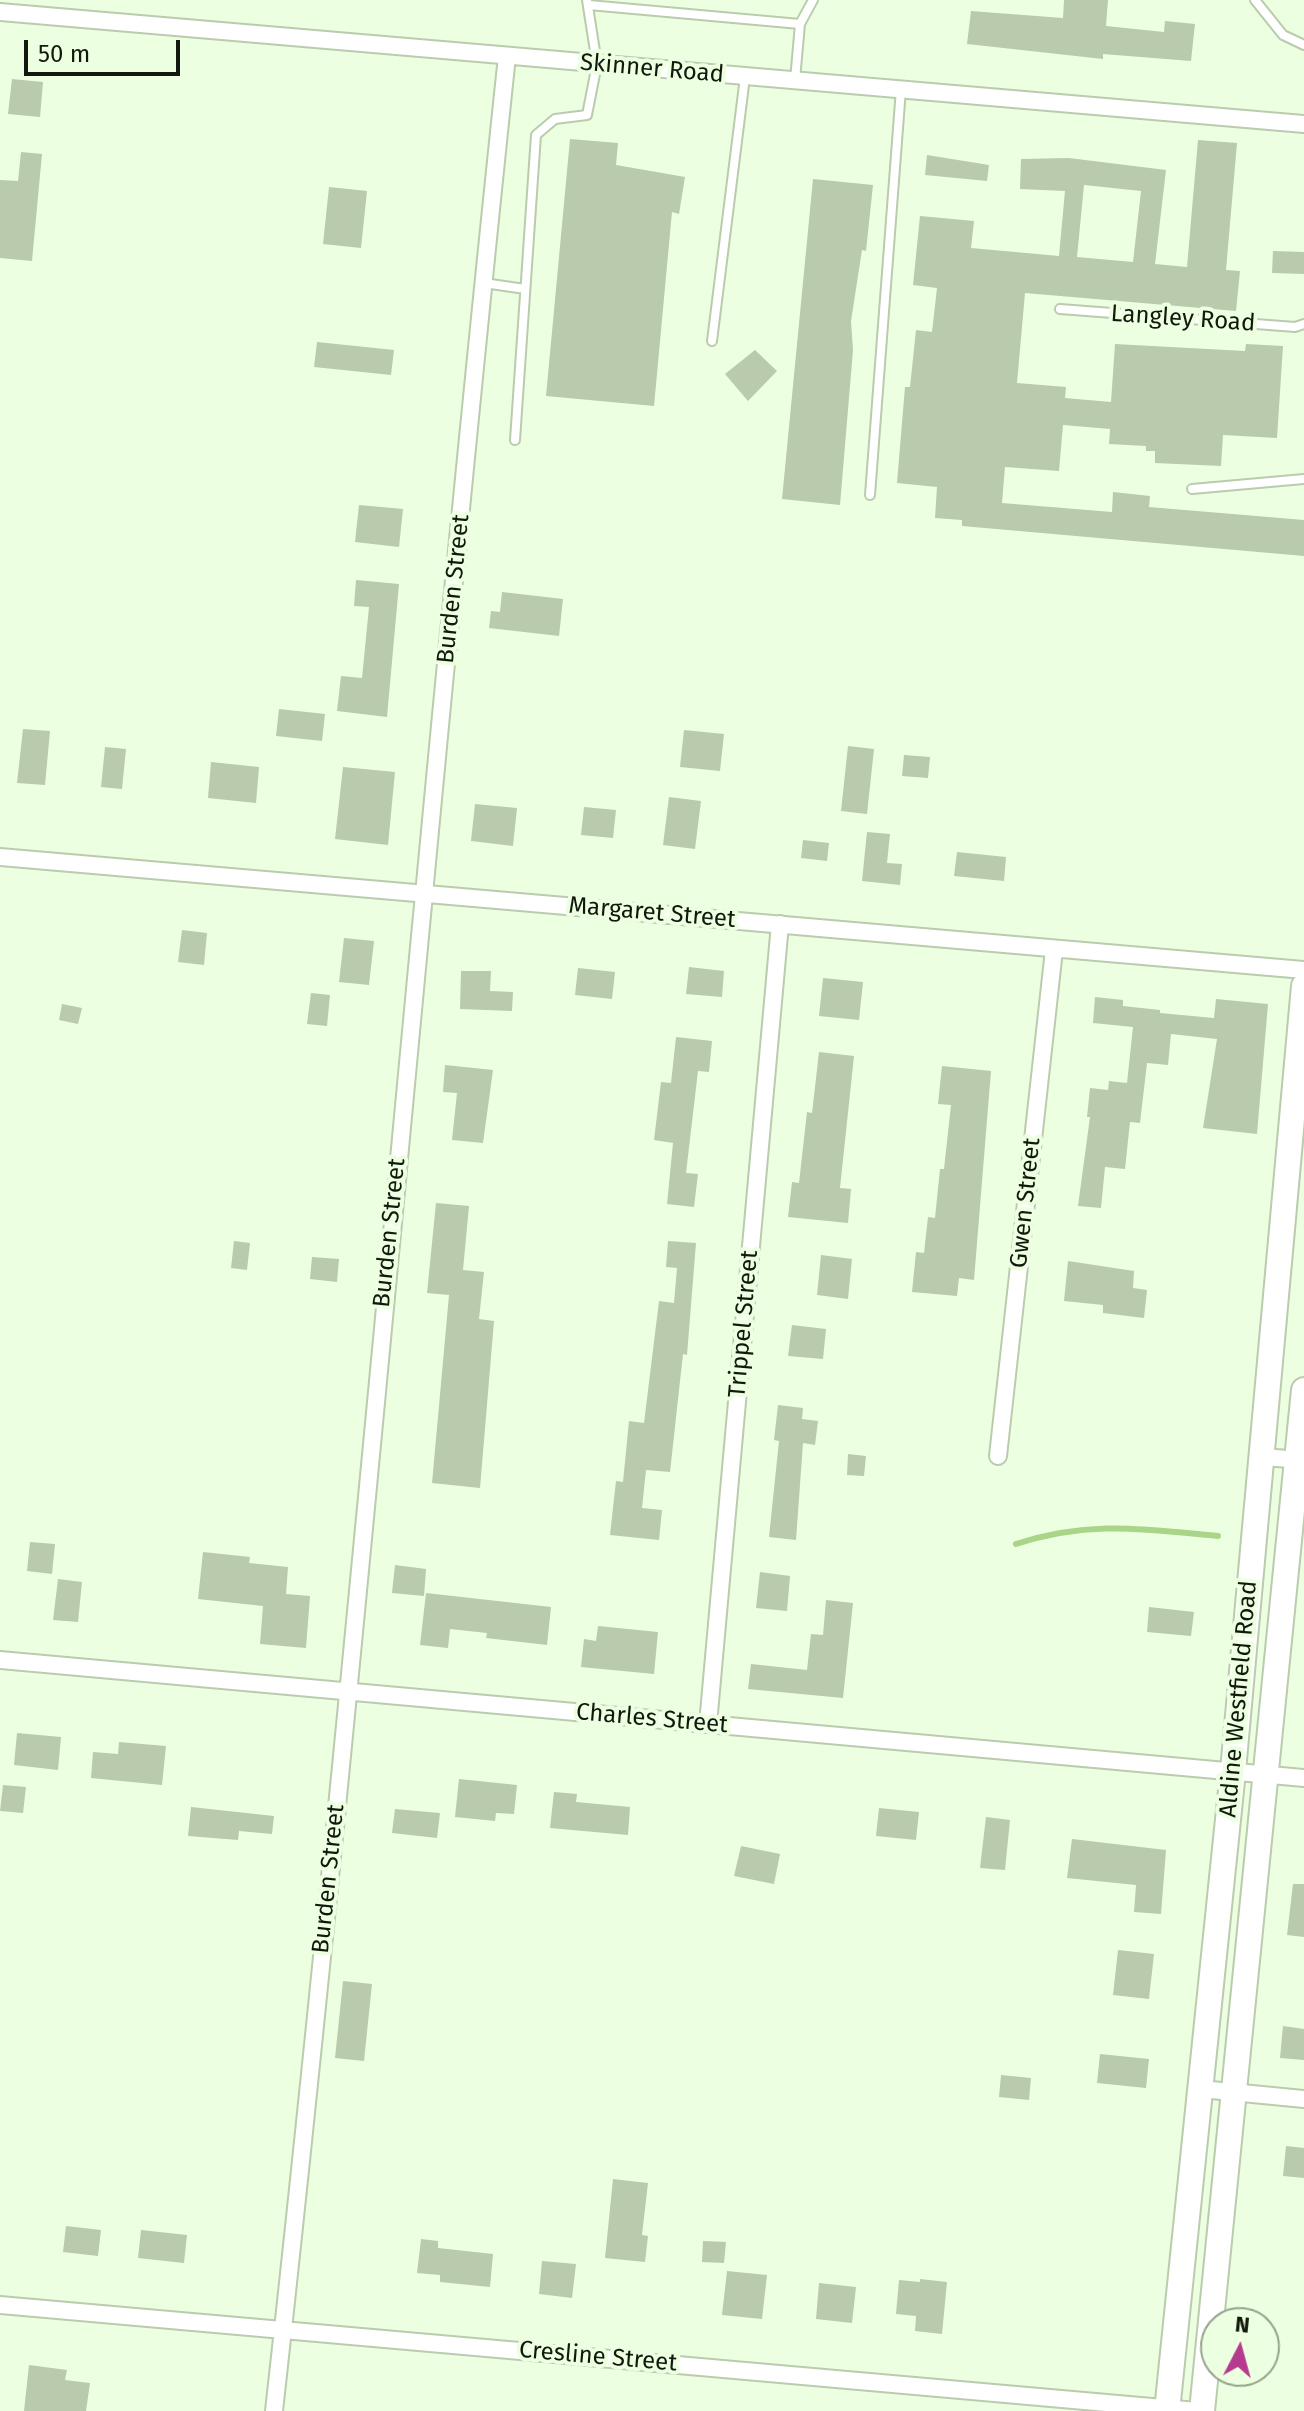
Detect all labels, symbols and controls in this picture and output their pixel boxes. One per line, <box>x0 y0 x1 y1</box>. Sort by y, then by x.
scale bar <box>28 24 184 74</box>
text: 50 m <box>38 40 90 68</box>
street label: Skinner Road <box>579 48 725 90</box>
street label: Langley Road <box>1110 300 1256 338</box>
street label: Burden Street <box>432 513 476 665</box>
street label: Margaret Street <box>567 891 737 935</box>
street label: Gwen Street <box>1005 1136 1047 1270</box>
street label: Burden Street <box>368 1157 412 1309</box>
street label: Trippel Street <box>723 1249 765 1399</box>
street label: Aldine Westfield Road <box>1214 1579 1264 1819</box>
street label: Charles Street <box>575 1698 729 1740</box>
street label: Burden Street <box>307 1803 351 1955</box>
north arrow <box>1200 2307 1280 2387</box>
text: N <box>1234 2310 1251 2339</box>
street label: Cresline Street <box>518 2336 678 2378</box>

